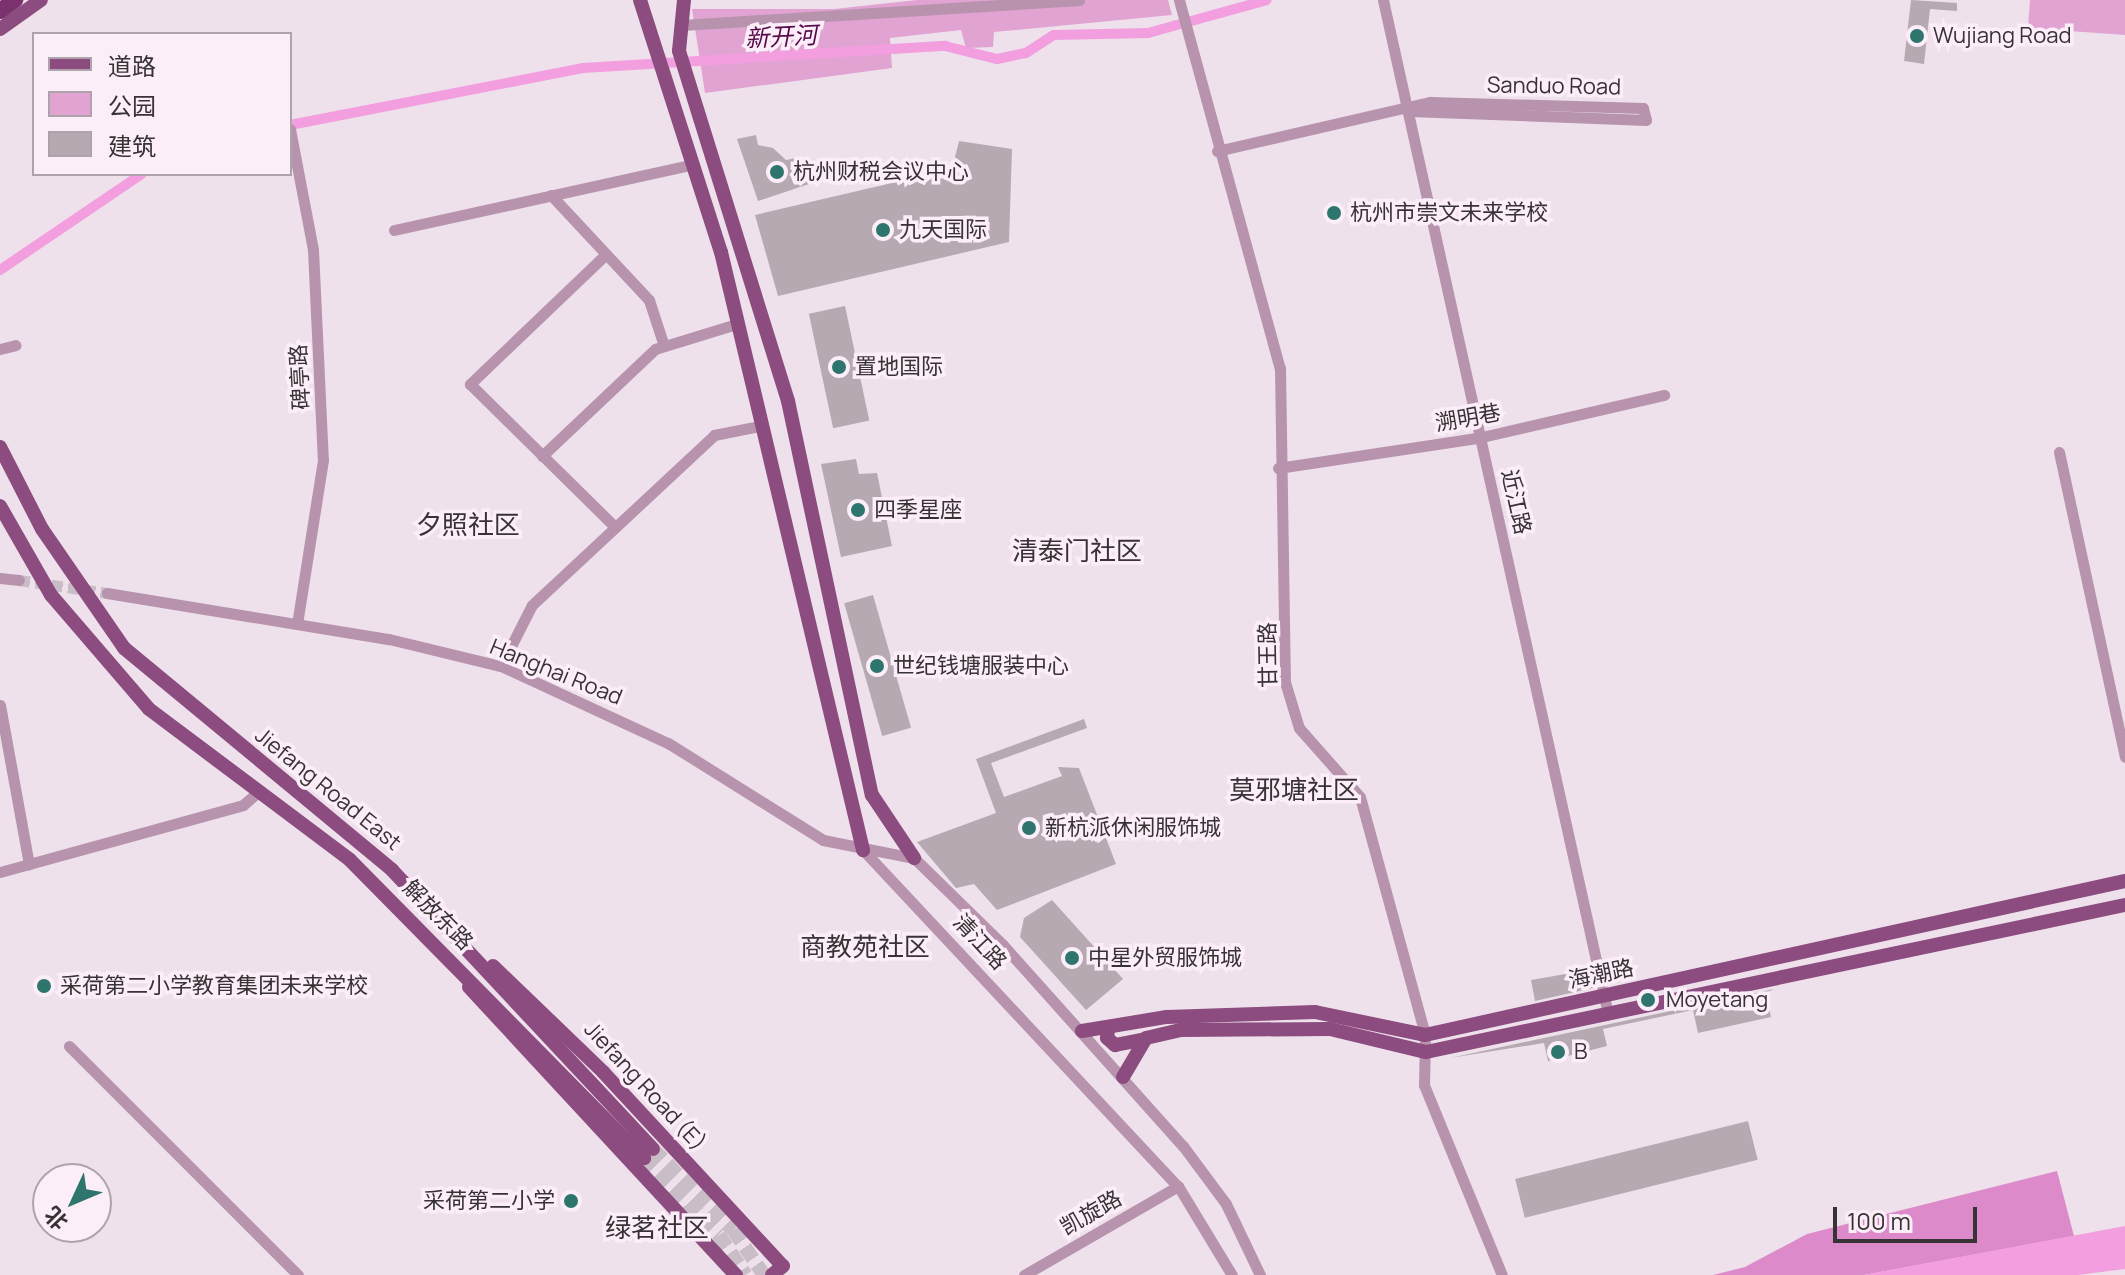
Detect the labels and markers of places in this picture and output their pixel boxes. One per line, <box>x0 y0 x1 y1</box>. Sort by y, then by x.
place label: Wujiang Road <box>1933 23 2071 49</box>
marker: Wujiang Road <box>1908 27 1926 45</box>
place label: 杭州财税会议中心 <box>793 159 969 185</box>
marker: 杭州财税会议中心 <box>768 163 786 181</box>
place label: 杭州市崇文未来学校 <box>1350 200 1548 226</box>
marker: 杭州市崇文未来学校 <box>1325 204 1343 222</box>
place label: 九天国际 <box>899 217 987 243</box>
marker: 九天国际 <box>874 221 892 239</box>
place label: 置地国际 <box>855 354 943 380</box>
marker: 置地国际 <box>830 358 848 376</box>
place label: 四季星座 <box>874 497 962 523</box>
marker: 四季星座 <box>849 501 867 519</box>
place label: 世纪钱塘服装中心 <box>893 653 1069 679</box>
marker: 世纪钱塘服装中心 <box>868 657 886 675</box>
place label: 新杭派休闲服饰城 <box>1045 815 1221 841</box>
marker: 新杭派休闲服饰城 <box>1020 819 1038 837</box>
place label: 中星外贸服饰城 <box>1088 945 1242 971</box>
marker: 中星外贸服饰城 <box>1063 949 1081 967</box>
place label: 采荷第二小学教育集团未来学校 <box>60 973 368 999</box>
marker: 采荷第二小学教育集团未来学校 <box>35 977 53 995</box>
place label: Moyetang <box>1666 987 1768 1013</box>
marker: Moyetang <box>1637 989 1659 1011</box>
place label: B <box>1574 1039 1587 1065</box>
marker: B <box>1549 1043 1567 1061</box>
place label: 采荷第二小学 <box>423 1188 555 1214</box>
marker: 采荷第二小学 <box>562 1192 580 1210</box>

